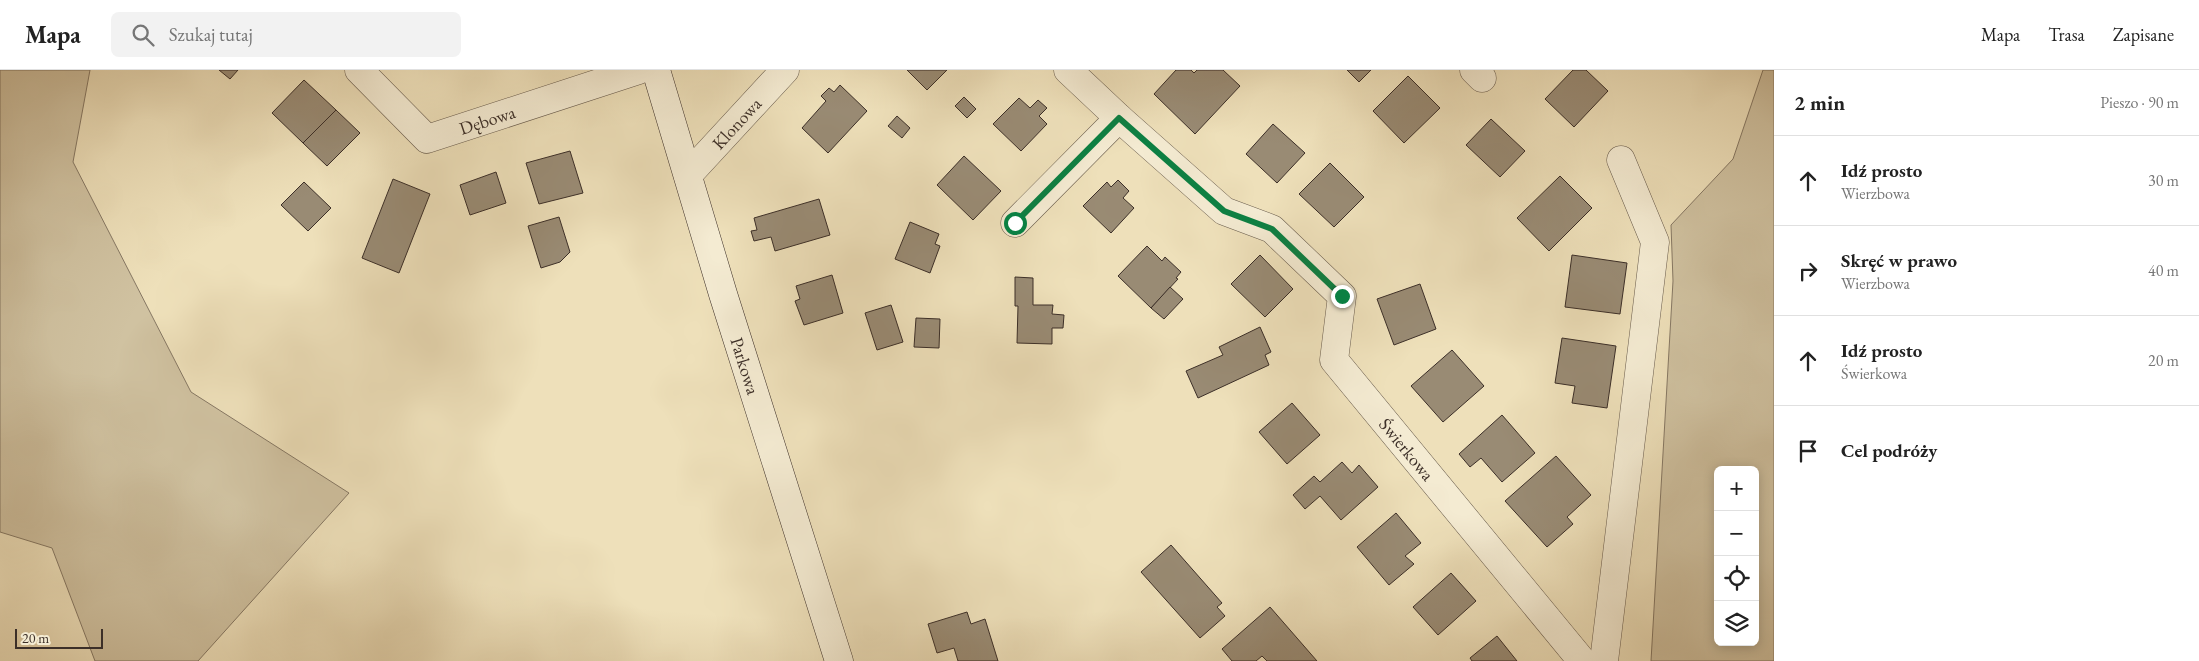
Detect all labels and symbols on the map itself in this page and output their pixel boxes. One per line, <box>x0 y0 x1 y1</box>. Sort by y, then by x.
street label: Klonowa <box>706 91 767 154</box>
street label: Dębowa <box>456 99 519 139</box>
route start <box>1004 212 1027 235</box>
route end <box>1331 285 1354 308</box>
street label: Parkowa <box>726 334 766 398</box>
street label: Świerkowa <box>1375 413 1440 485</box>
scale bar <box>15 626 102 649</box>

